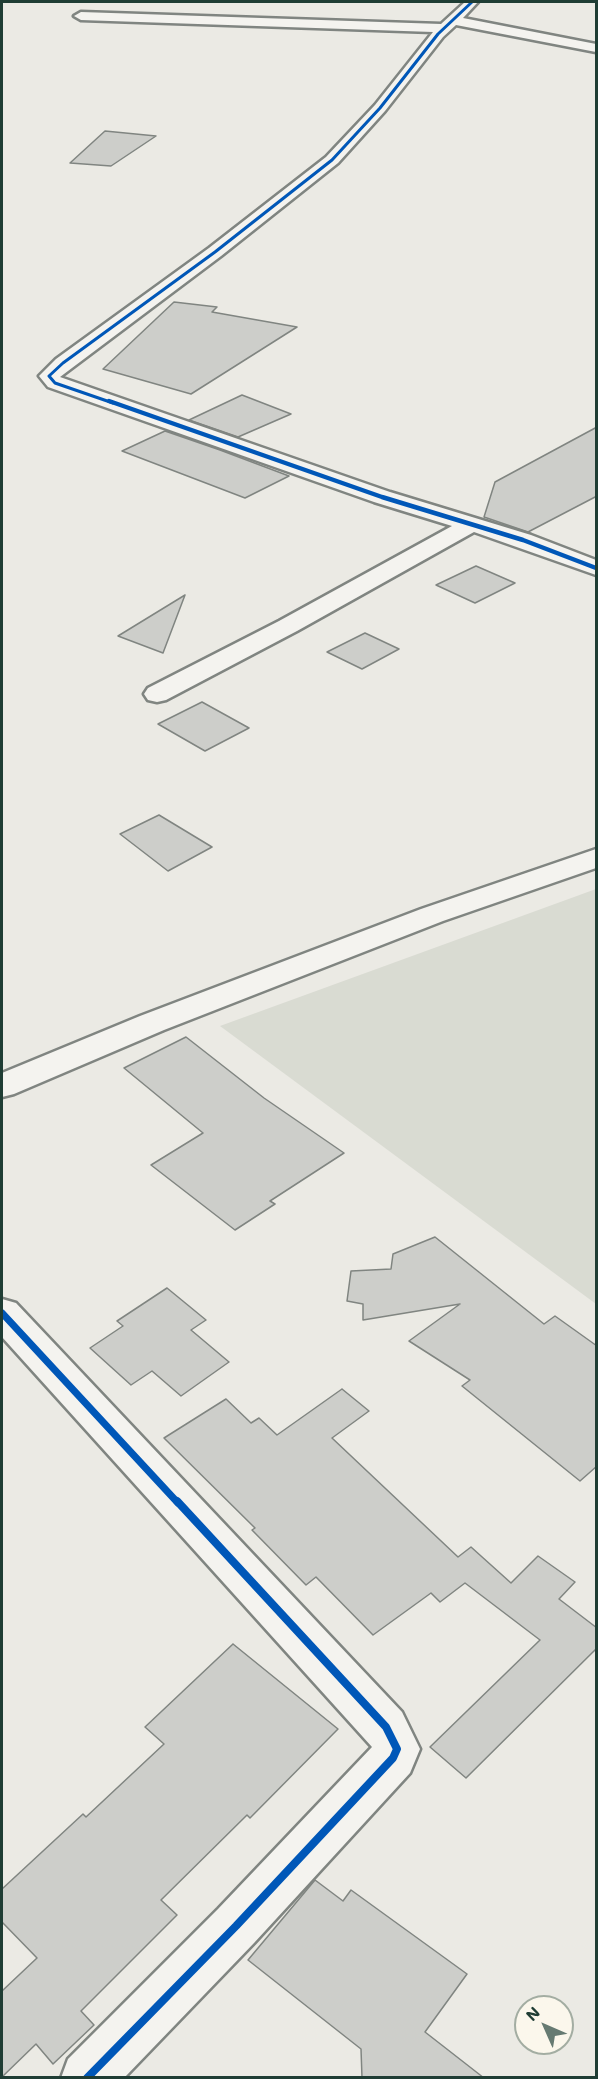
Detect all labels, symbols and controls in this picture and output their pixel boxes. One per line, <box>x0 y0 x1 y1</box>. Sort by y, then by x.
north arrow <box>514 1995 574 2055</box>
text: N <box>521 2002 544 2025</box>

